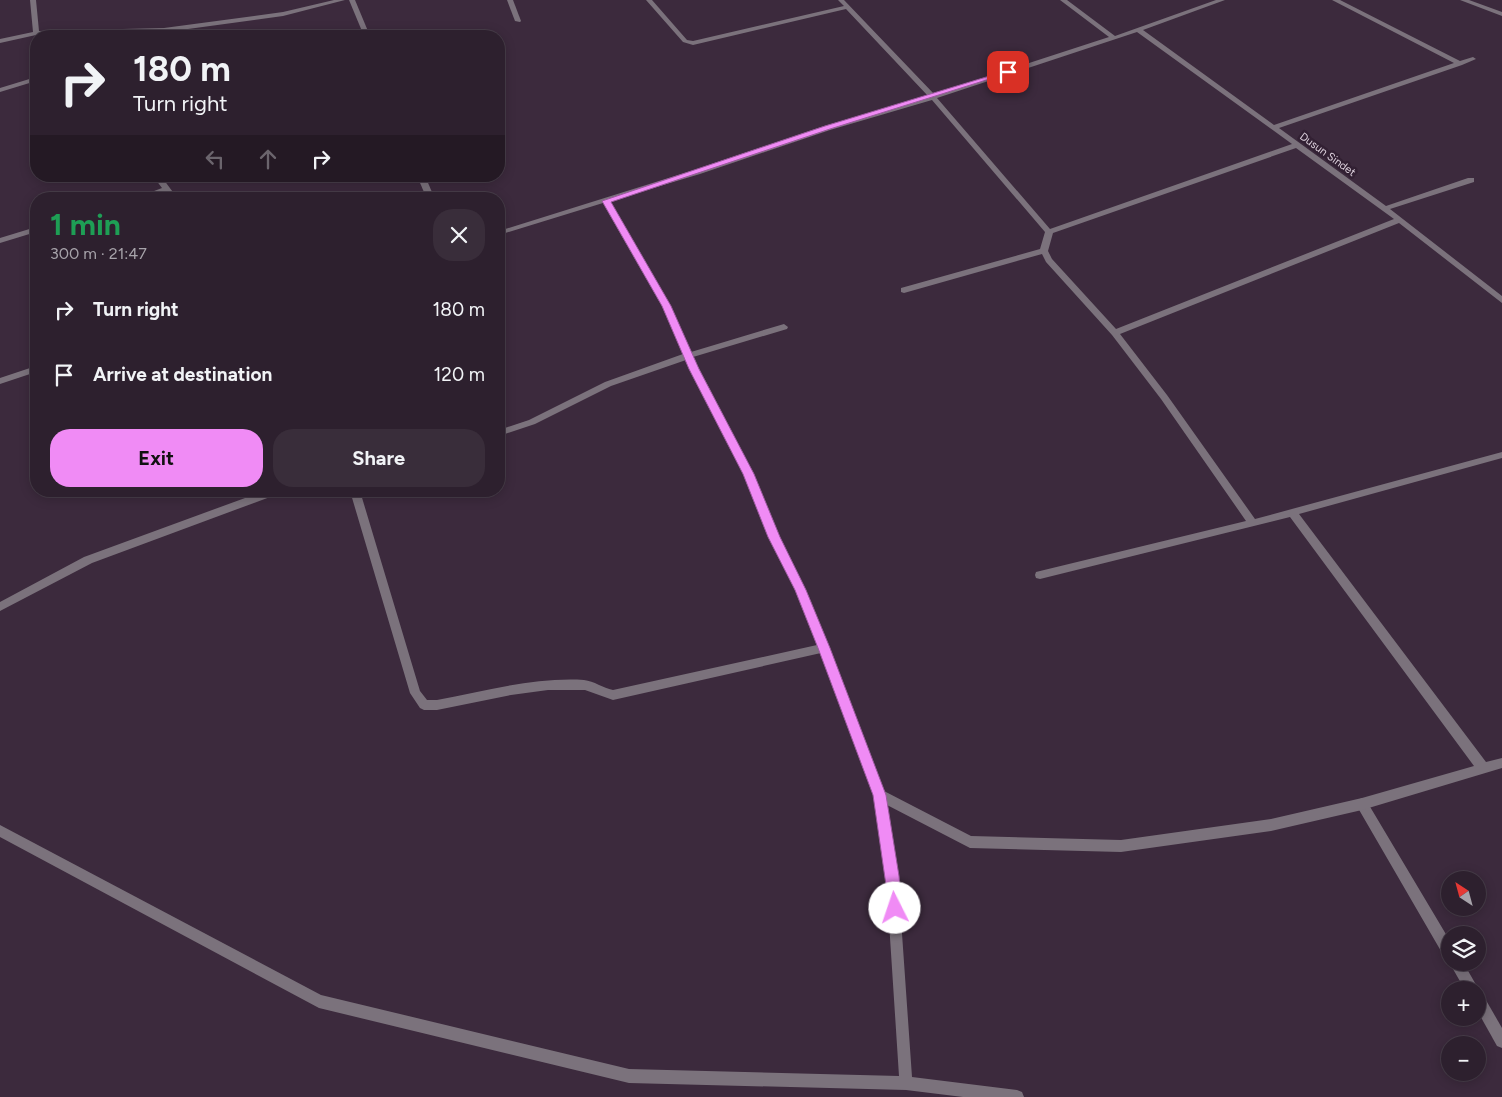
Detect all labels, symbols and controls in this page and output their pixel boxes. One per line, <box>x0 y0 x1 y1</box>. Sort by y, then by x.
text: 180 m <box>133 48 231 90</box>
icon: right <box>50 50 115 115</box>
pin <box>987 51 1029 93</box>
icon: arrive <box>994 58 1022 86</box>
text: Turn right <box>133 90 228 117</box>
street label: Dusun Sindet <box>1297 130 1358 179</box>
icon: left <box>201 145 229 173</box>
icon: ahead <box>254 145 282 173</box>
icon: right <box>307 145 335 173</box>
text: 1 min <box>50 206 121 243</box>
button: close <box>433 209 485 261</box>
text: 300 m · 21:47 <box>50 244 147 263</box>
icon: right <box>50 296 78 324</box>
text: Turn right <box>93 298 179 321</box>
text: 180 m <box>432 298 485 321</box>
icon: arrive <box>50 361 78 389</box>
text: Arrive at destination <box>93 363 272 386</box>
text: 120 m <box>433 363 485 386</box>
button: Exit <box>50 429 263 487</box>
button: Share <box>273 429 485 487</box>
north arrow <box>1441 871 1486 916</box>
map controls <box>1441 871 1486 1081</box>
position arrow <box>868 881 920 933</box>
button: layers <box>1441 926 1486 971</box>
button: + <box>1441 981 1486 1026</box>
button: − <box>1441 1036 1486 1081</box>

